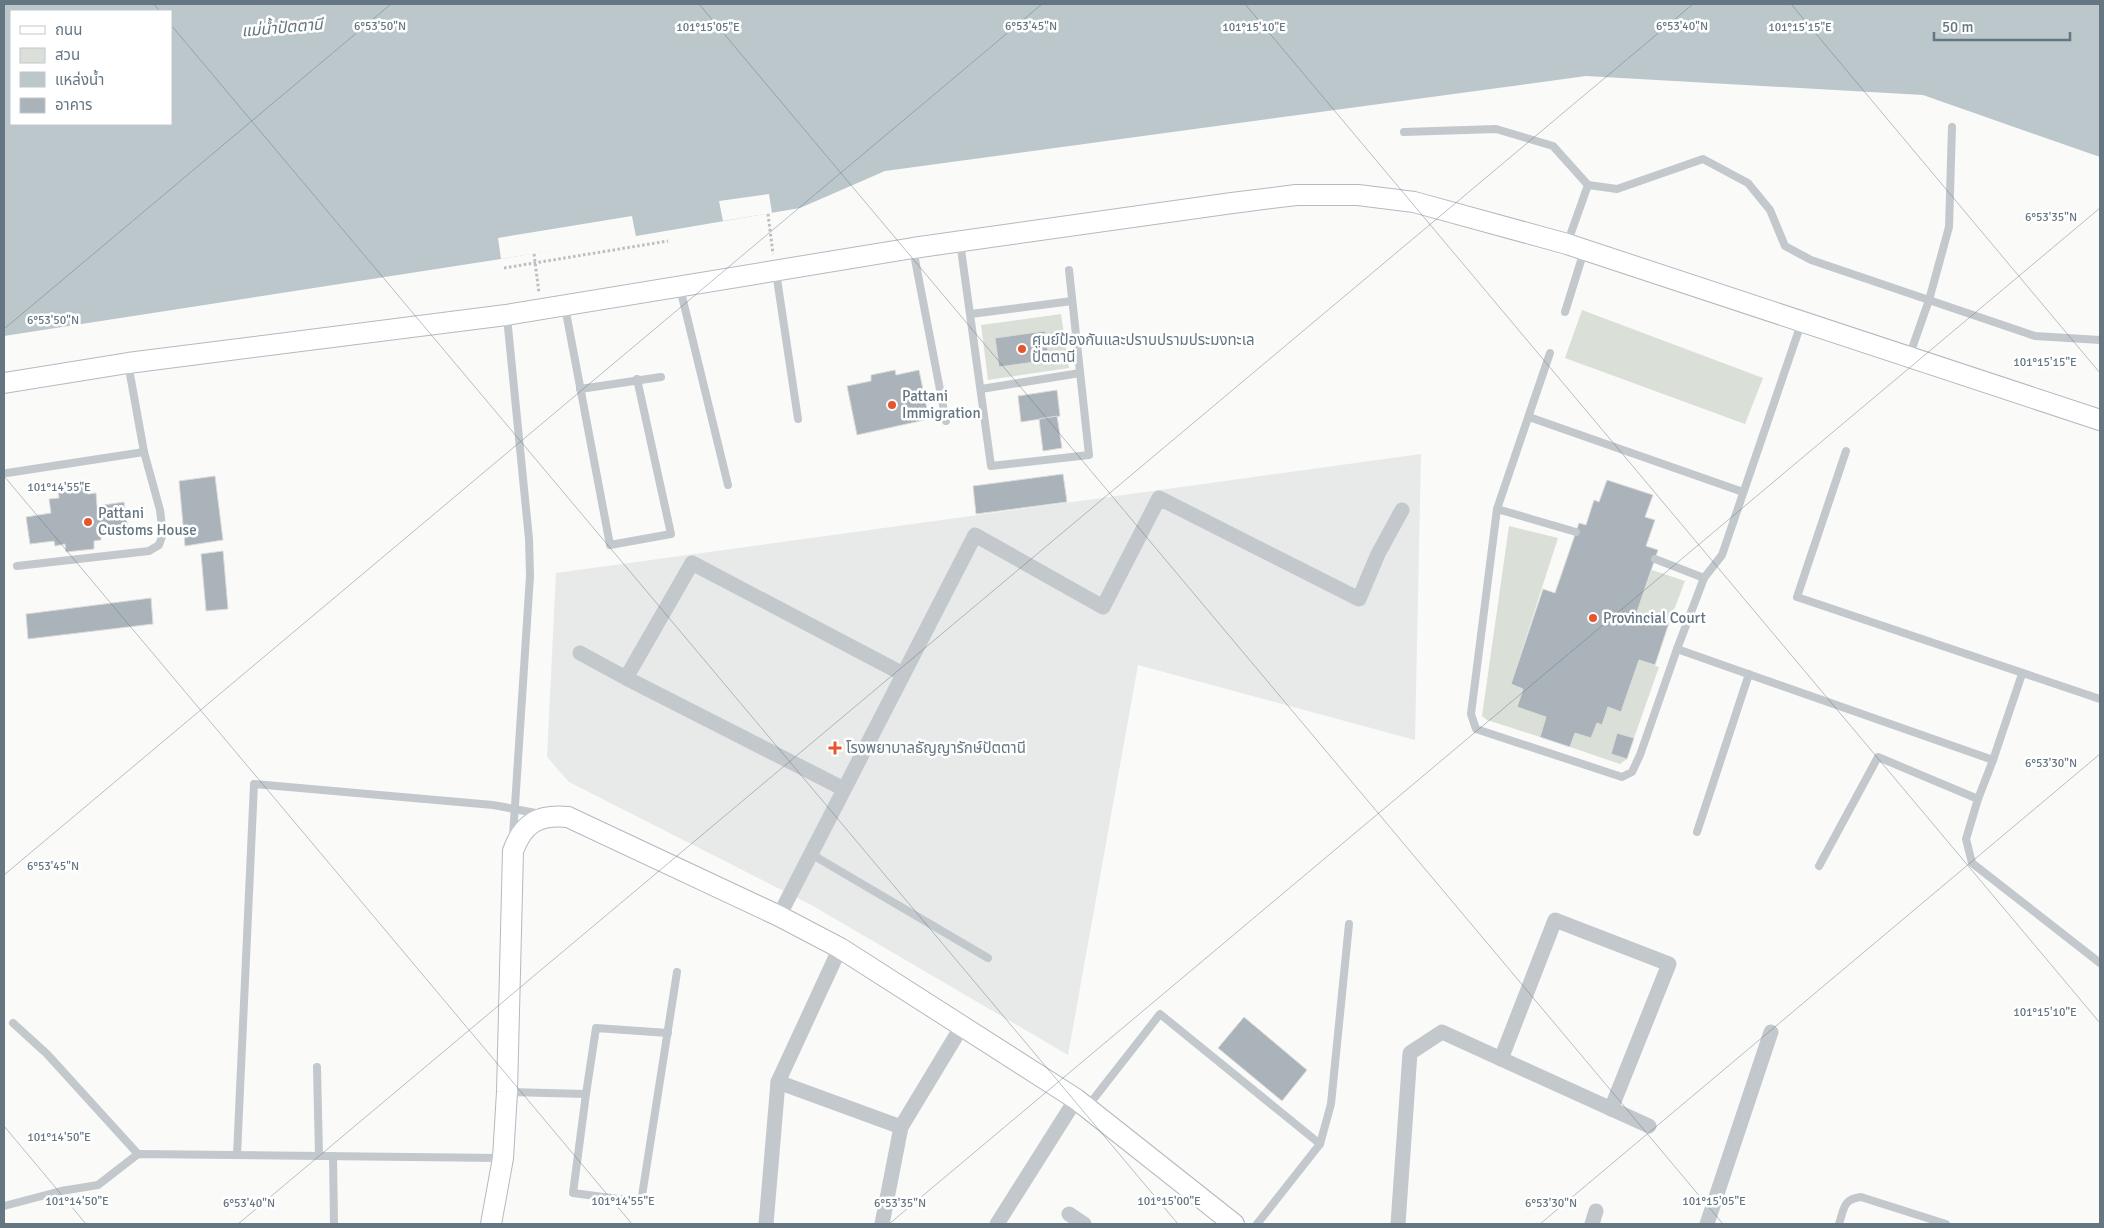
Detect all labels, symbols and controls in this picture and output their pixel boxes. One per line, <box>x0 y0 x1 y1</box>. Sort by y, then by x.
legend <box>10 10 172 125</box>
scale bar <box>1934 10 2070 42</box>
water label: แม่น้ำปัตตานี <box>240 12 326 42</box>
text: 50 m <box>1942 18 1973 36</box>
text: 6°53'50"N <box>354 19 406 34</box>
text: 6°53'45"N <box>1005 19 1057 34</box>
text: 6°53'40"N <box>1656 19 1708 34</box>
text: 101°15'05"E <box>676 20 740 35</box>
text: 101°15'10"E <box>1222 20 1286 35</box>
text: 101°15'15"E <box>1768 20 1832 35</box>
text: ถนน <box>55 21 82 39</box>
text: สวน <box>55 46 80 64</box>
text: แหล่งน้ำ <box>55 69 104 89</box>
text: อาคาร <box>55 96 92 114</box>
text: 6°53'35"N <box>2025 210 2077 225</box>
text: 6°53'50"N <box>27 313 79 328</box>
place label: ศูนย์ป้องกันและปราบปรามประมงทะเล ปัตตานี <box>1032 331 1254 366</box>
marker: ศูนย์ป้องกันและปราบปรามประมงทะเล ปัตตานี <box>1016 343 1028 355</box>
text: 101°15'15"E <box>2013 355 2077 370</box>
place label: Pattani Immigration <box>902 387 981 422</box>
marker: Pattani Immigration <box>886 399 898 411</box>
text: 101°14'55"E <box>27 480 91 495</box>
place label: Pattani Customs House <box>98 504 197 539</box>
marker: Pattani Customs House <box>82 516 94 528</box>
place label: Provincial Court <box>1603 609 1706 627</box>
marker: Provincial Court <box>1587 612 1599 624</box>
place label: โรงพยาบาลธัญญารักษ์ปัตตานี <box>846 739 1026 757</box>
marker: โรงพยาบาลธัญญารักษ์ปัตตานี <box>828 741 842 755</box>
text: 6°53'30"N <box>2025 756 2077 771</box>
text: 6°53'45"N <box>27 859 79 874</box>
text: 101°15'10"E <box>2013 1005 2077 1020</box>
text: 101°14'50"E <box>27 1130 91 1145</box>
text: 101°14'50"E <box>45 1194 109 1209</box>
text: 101°14'55"E <box>591 1194 655 1209</box>
text: 101°15'00"E <box>1137 1194 1201 1209</box>
text: 101°15'05"E <box>1682 1194 1746 1209</box>
text: 6°53'40"N <box>223 1196 275 1211</box>
text: 6°53'35"N <box>874 1196 926 1211</box>
text: 6°53'30"N <box>1525 1196 1577 1211</box>

